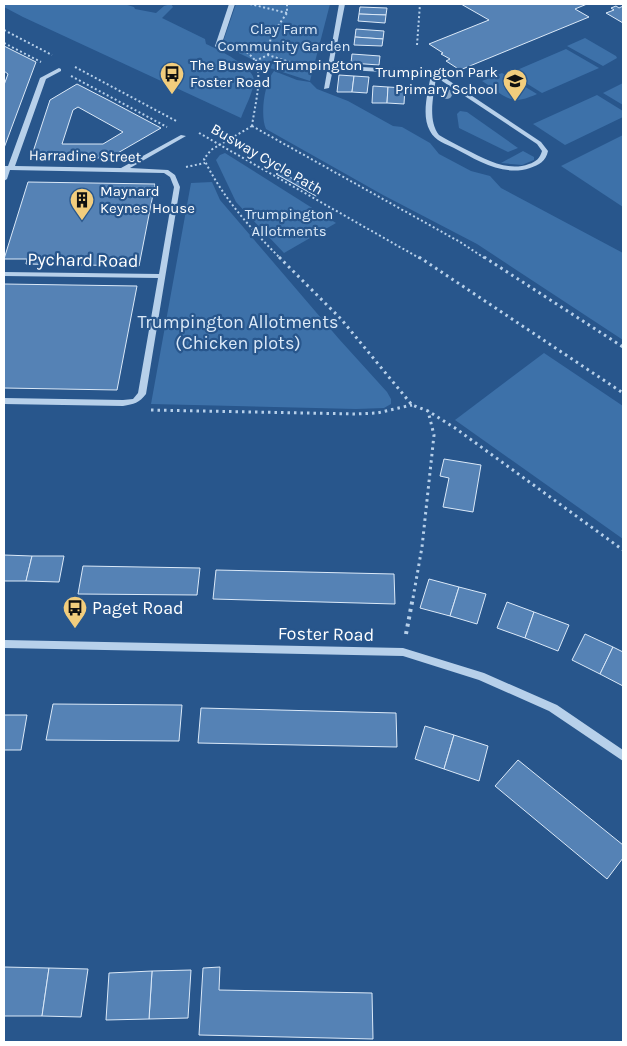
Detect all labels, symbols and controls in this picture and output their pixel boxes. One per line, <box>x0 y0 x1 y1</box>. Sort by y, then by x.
park label: Clay Farm Community Garden <box>217 20 351 55</box>
place label: The Busway Trumpington Foster Road <box>190 56 362 91</box>
bus stop icon: The Busway Trumpington Foster Road <box>159 61 185 95</box>
place label: Trumpington Park Primary School <box>375 63 498 98</box>
school or university icon: Trumpington Park Primary School <box>502 68 528 102</box>
street label: Busway Cycle Path <box>208 120 326 198</box>
street label: Harradine Street <box>29 146 142 166</box>
place label: Maynard Keynes House <box>100 182 195 217</box>
building icon: Maynard Keynes House <box>69 187 95 221</box>
park label: Trumpington Allotments <box>245 205 333 240</box>
street label: Pychard Road <box>27 248 139 272</box>
park label: Trumpington Allotments (Chicken plots) <box>138 311 338 354</box>
bus stop icon: Paget Road <box>62 595 88 629</box>
place label: Paget Road <box>92 597 184 619</box>
street label: Foster Road <box>278 622 374 646</box>

